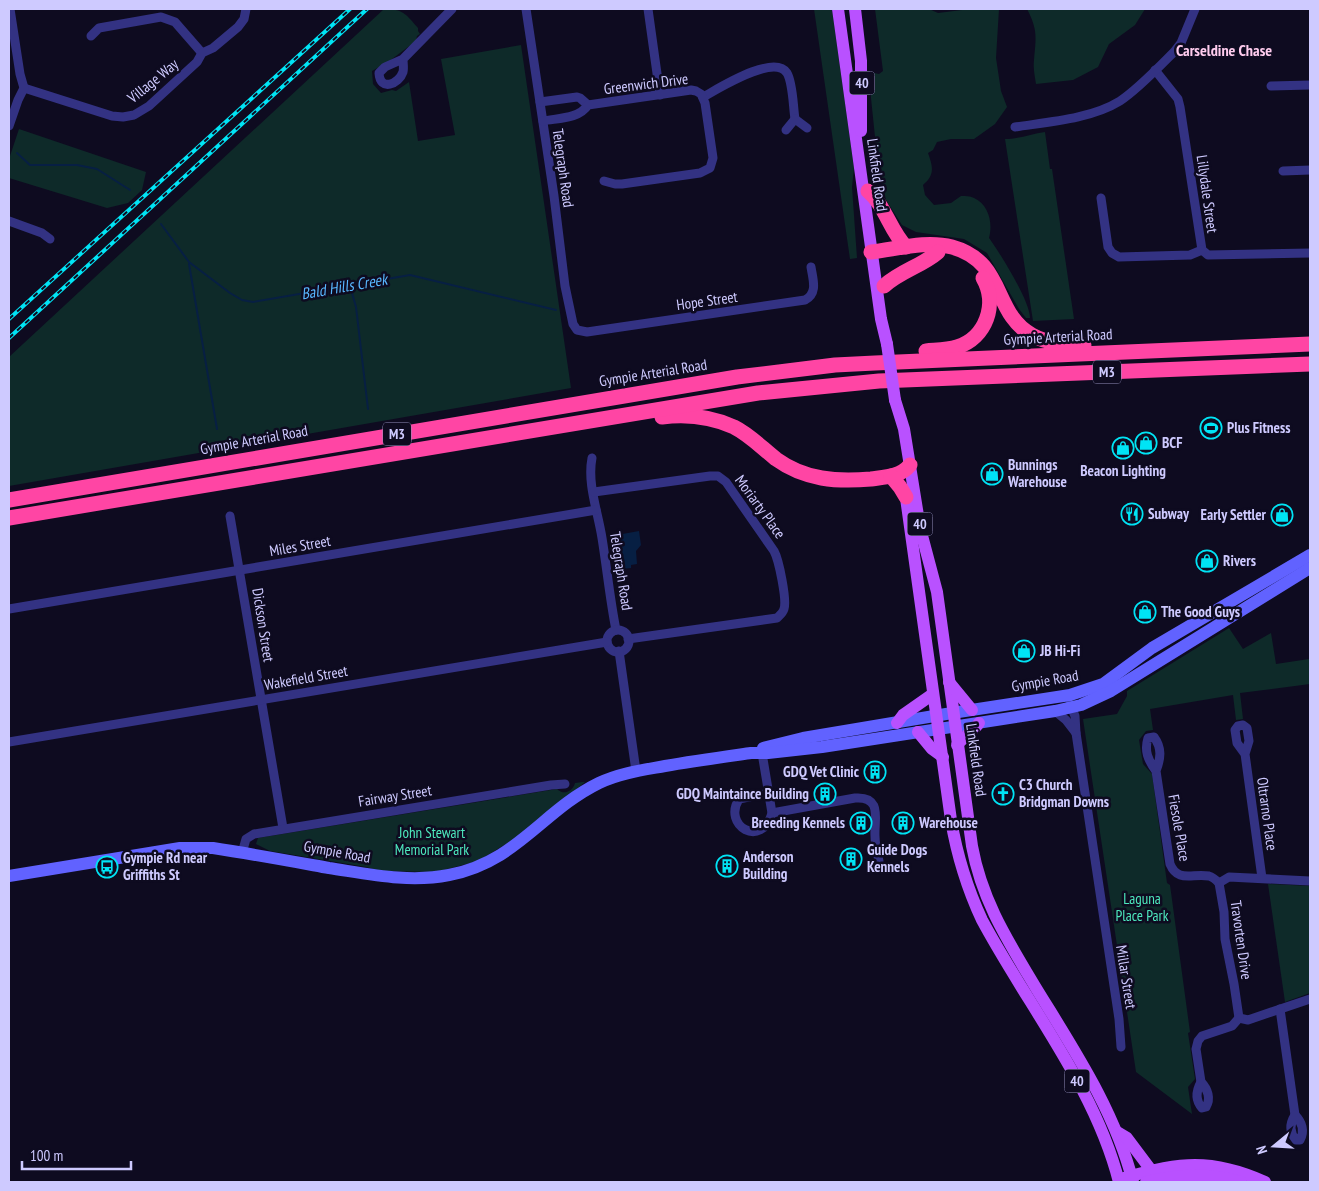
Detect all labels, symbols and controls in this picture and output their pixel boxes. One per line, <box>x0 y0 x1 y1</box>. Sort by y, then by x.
district label: Carseldine Chase <box>1176 40 1272 60</box>
street label: Village Way <box>123 54 182 108</box>
street label: Greenwich Drive <box>603 69 689 98</box>
road number: 40 <box>850 72 874 95</box>
street label: Telegraph Road <box>549 127 578 209</box>
street label: Linkfield Road <box>863 137 892 213</box>
street label: Lillydale Street <box>1193 154 1222 234</box>
water label: Bald Hills Creek <box>299 268 390 303</box>
street label: Hope Street <box>675 287 739 314</box>
street label: Gympie Arterial Road <box>1003 324 1113 349</box>
street label: Gympie Arterial Road <box>598 355 708 390</box>
road number: M3 <box>1093 361 1121 384</box>
sports icon: Plus Fitness <box>1199 416 1223 440</box>
place label: Plus Fitness <box>1227 418 1291 437</box>
street label: Gympie Arterial Road <box>199 421 309 458</box>
road number: M3 <box>383 422 411 446</box>
shop icon: BCF <box>1134 431 1158 455</box>
place label: BCF <box>1162 433 1183 452</box>
shop icon: Beacon Lighting <box>1111 436 1135 460</box>
place label: Bunnings Warehouse <box>1007 455 1067 491</box>
place label: Beacon Lighting <box>1080 461 1166 480</box>
shop icon: Bunnings Warehouse <box>980 462 1004 486</box>
street label: Moriarty Place <box>731 471 790 542</box>
restaurant icon: Subway <box>1120 502 1144 526</box>
shop icon: Early Settler <box>1270 503 1294 527</box>
place label: Subway <box>1148 504 1190 523</box>
place label: Early Settler <box>1201 505 1267 524</box>
road number: 40 <box>908 512 932 536</box>
street label: Telegraph Road <box>606 530 637 612</box>
street label: Miles Street <box>268 531 332 560</box>
shop icon: Rivers <box>1195 549 1219 573</box>
place label: Rivers <box>1223 551 1256 570</box>
street label: Dickson Street <box>248 587 279 663</box>
shop icon: The Good Guys <box>1133 600 1157 624</box>
place label: The Good Guys <box>1161 602 1240 621</box>
shop icon: JB Hi-Fi <box>1012 639 1036 663</box>
place label: JB Hi-Fi <box>1039 641 1080 660</box>
street label: Wakefield Street <box>263 661 349 694</box>
street label: Gympie Road <box>1010 665 1080 696</box>
street label: Linkfield Road <box>962 722 991 798</box>
building icon: GDQ Vet Clinic <box>863 760 887 784</box>
place label: GDQ Vet Clinic <box>783 762 860 781</box>
place label: C3 Church Bridgman Downs <box>1019 775 1109 811</box>
street label: Oltrarno Place <box>1253 776 1282 852</box>
street label: Fairway Street <box>357 780 433 811</box>
building icon: GDQ Maintaince Building <box>813 782 837 806</box>
church icon: C3 Church Bridgman Downs <box>991 782 1015 806</box>
place label: GDQ Maintaince Building <box>676 784 809 803</box>
street label: Fiesole Place <box>1164 793 1195 863</box>
building icon: Breeding Kennels <box>849 811 873 835</box>
building icon: Warehouse <box>891 811 915 835</box>
place label: Breeding Kennels <box>752 813 845 832</box>
place label: Warehouse <box>918 813 978 832</box>
park label: John Stewart Memorial Park <box>395 823 469 859</box>
street label: Gympie Road <box>302 836 372 867</box>
place label: Guide Dogs Kennels <box>867 840 927 876</box>
place label: Anderson Building <box>742 847 794 883</box>
building icon: Guide Dogs Kennels <box>839 847 863 871</box>
place label: Gympie Rd near Griffiths St <box>123 848 208 884</box>
building icon: Anderson Building <box>715 854 739 878</box>
bus stop icon: Gympie Rd near Griffiths St <box>95 855 119 879</box>
park label: Laguna Place Park <box>1115 889 1169 925</box>
street label: Travorten Drive <box>1227 899 1256 981</box>
street label: Millar Street <box>1112 944 1141 1010</box>
road number: 40 <box>1064 1070 1090 1092</box>
north arrow <box>1249 1121 1299 1171</box>
scale bar <box>22 1138 131 1170</box>
text: N <box>1252 1144 1271 1156</box>
text: 100 m <box>30 1146 63 1165</box>

